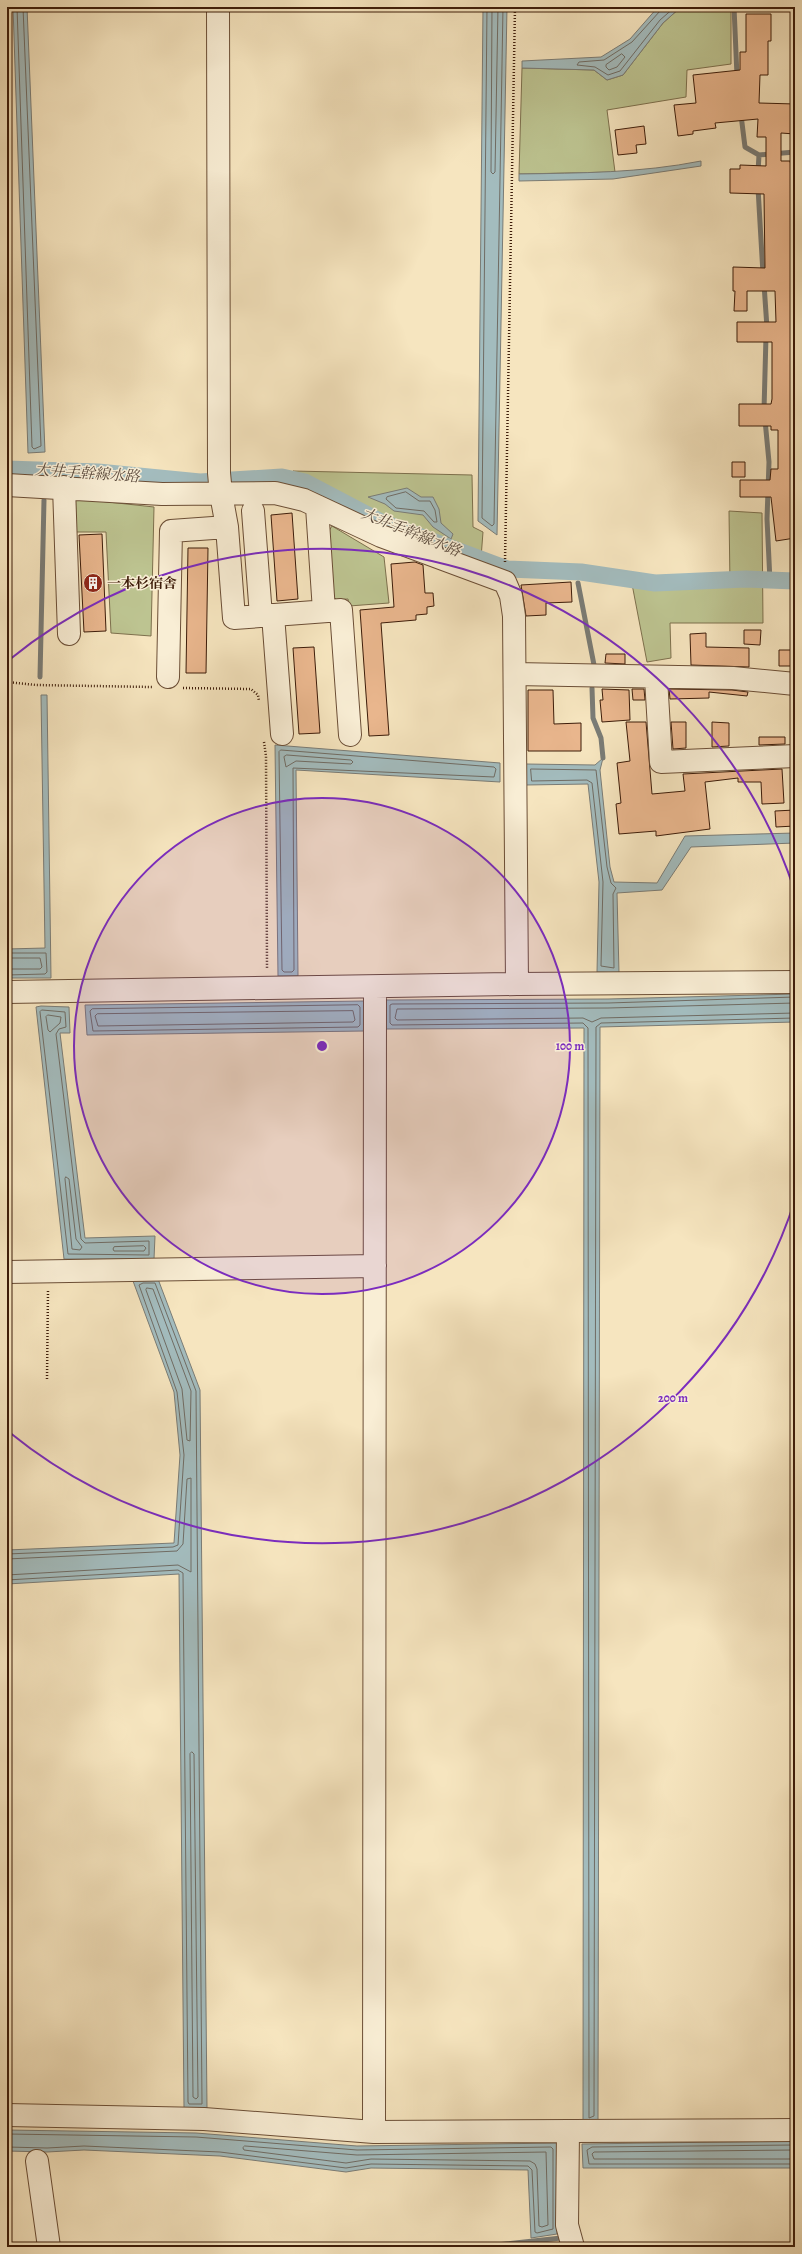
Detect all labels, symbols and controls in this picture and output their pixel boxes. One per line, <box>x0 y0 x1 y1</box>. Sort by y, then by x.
water label: 大井手幹線水路 <box>34 459 141 487</box>
water label: 大井手幹線水路 <box>359 503 464 561</box>
building icon: 一本杉宿舎 <box>82 572 104 594</box>
place label: 一本杉宿舎 <box>107 574 177 593</box>
text: 100 m <box>556 1038 584 1054</box>
centre of rings <box>315 1039 329 1053</box>
text: 200 m <box>658 1390 688 1406</box>

